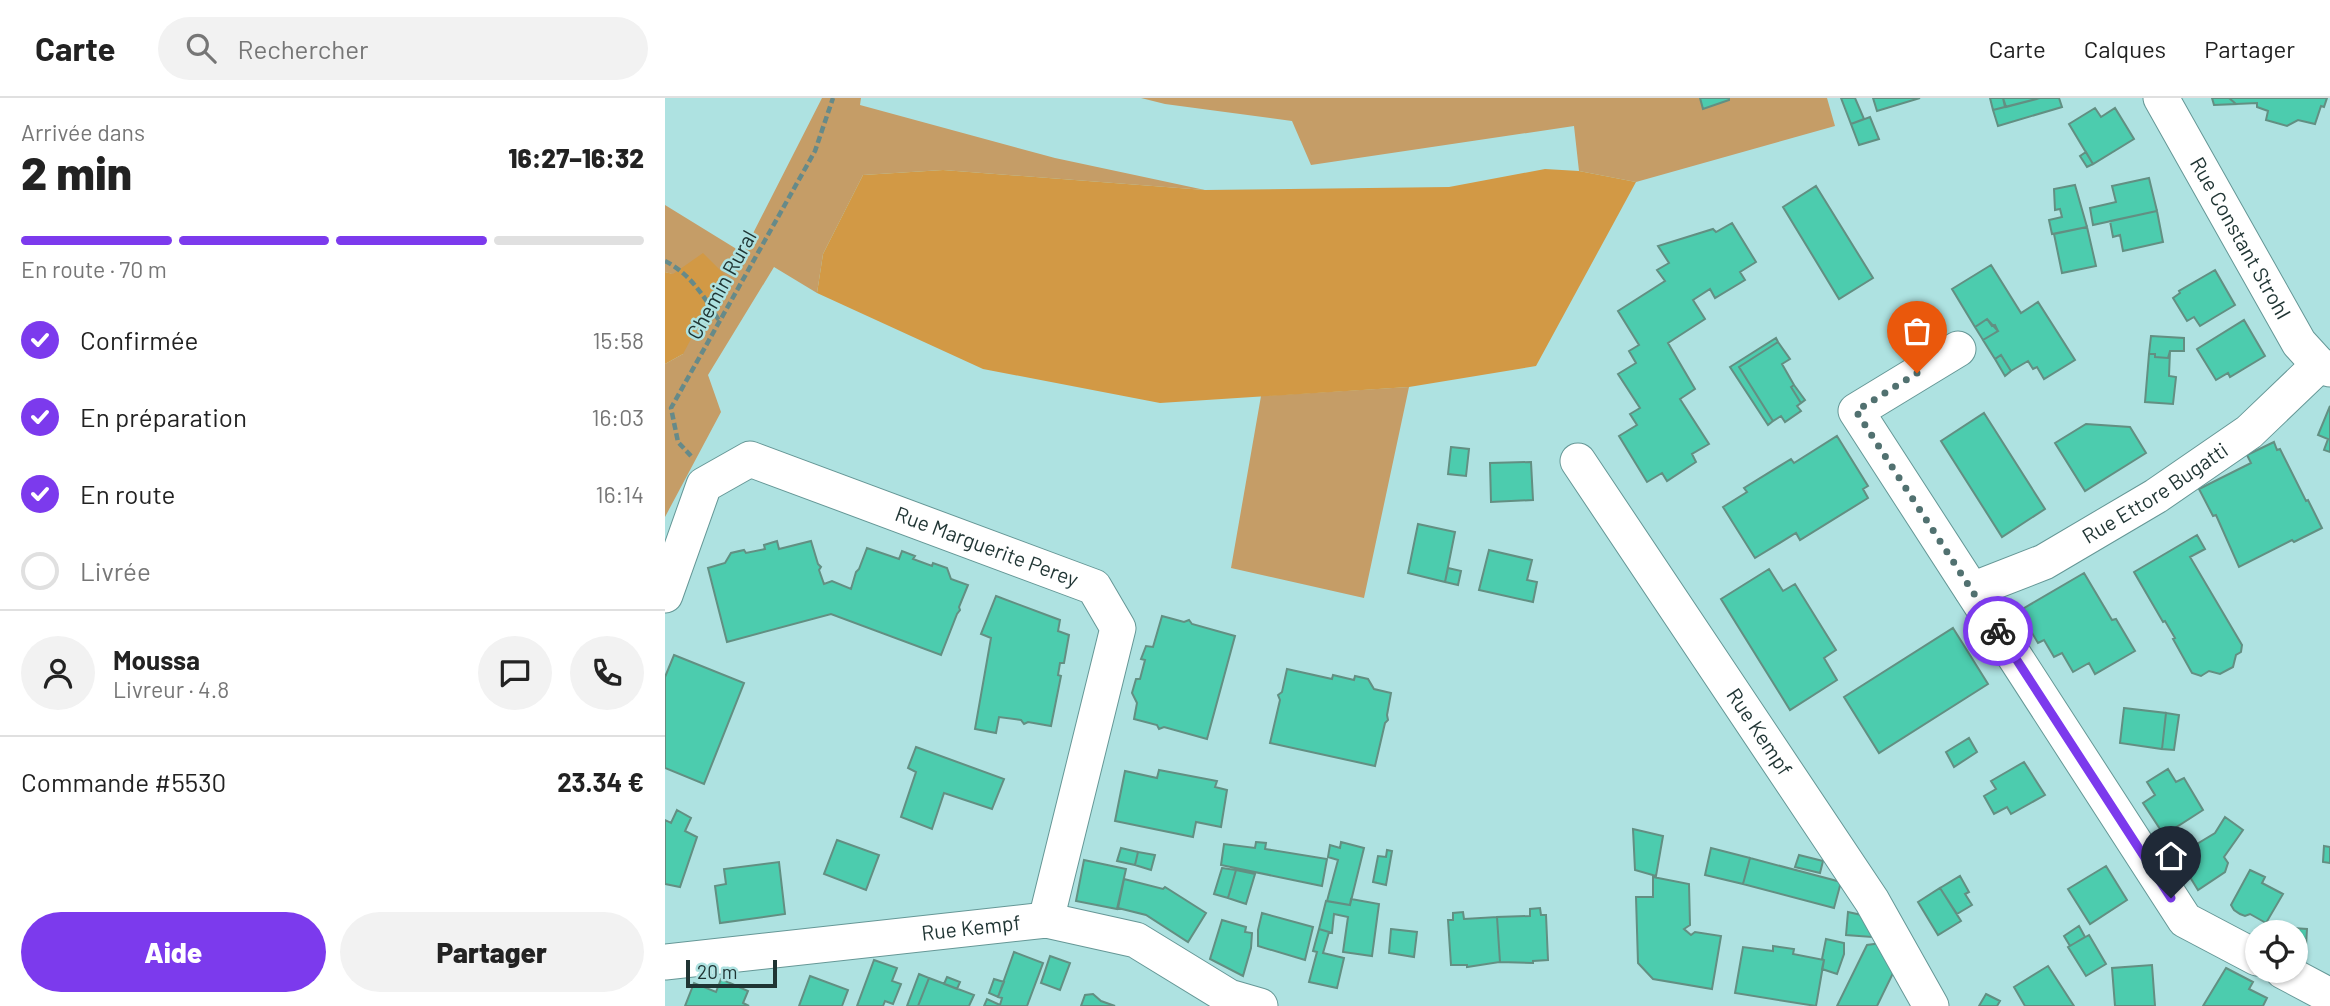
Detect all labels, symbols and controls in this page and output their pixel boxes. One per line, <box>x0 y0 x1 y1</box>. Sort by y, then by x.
search box <box>158 17 648 80</box>
text: Carte <box>35 28 116 68</box>
icon: search <box>182 29 220 67</box>
text: Rechercher <box>238 33 368 64</box>
text: Carte <box>1989 34 2046 63</box>
text: Calques <box>2084 34 2166 63</box>
text: Partager <box>2204 34 2295 63</box>
text: Arrivée dans <box>21 118 145 146</box>
text: 16:27–16:32 <box>508 142 644 173</box>
text: 2 min <box>21 144 132 199</box>
street label: Rue Constant Strohl <box>2186 152 2297 323</box>
street label: Chemin Rural <box>681 225 761 343</box>
text: En route · 70 m <box>21 255 167 283</box>
pin <box>1887 301 1947 373</box>
icon: bag <box>1898 312 1936 350</box>
icon: check <box>21 321 59 359</box>
text: Confirmée <box>80 324 198 355</box>
text: 15:58 <box>593 326 644 354</box>
icon: check <box>21 398 59 436</box>
text: En préparation <box>80 401 247 432</box>
text: 16:03 <box>591 403 644 431</box>
street label: Rue Ettore Bugatti <box>2077 436 2232 548</box>
icon: check <box>21 475 59 513</box>
text: En route <box>80 478 175 509</box>
text: 16:14 <box>596 480 644 508</box>
street label: Rue Marguerite Perey <box>892 500 1082 591</box>
text: Livrée <box>80 555 151 586</box>
courier <box>1963 596 2033 666</box>
icon: bike <box>1979 612 2017 650</box>
button: person <box>21 636 95 710</box>
button: chat <box>478 636 552 710</box>
button: phone <box>570 636 644 710</box>
text: Moussa <box>113 644 200 675</box>
text: Livreur · 4.8 <box>113 675 229 703</box>
street label: Rue Kempf <box>1722 683 1798 780</box>
text: Commande #5530 <box>21 766 226 797</box>
text: 23.34 € <box>557 766 644 797</box>
pin <box>2141 826 2201 898</box>
icon: home <box>2152 837 2190 875</box>
street label: Rue Kempf <box>920 909 1022 945</box>
button: Aide <box>21 912 326 992</box>
button: Partager <box>340 912 644 992</box>
map controls <box>2245 920 2308 983</box>
button: locate <box>2245 920 2308 983</box>
scale bar <box>686 957 777 989</box>
text: 20 m <box>697 960 737 983</box>

